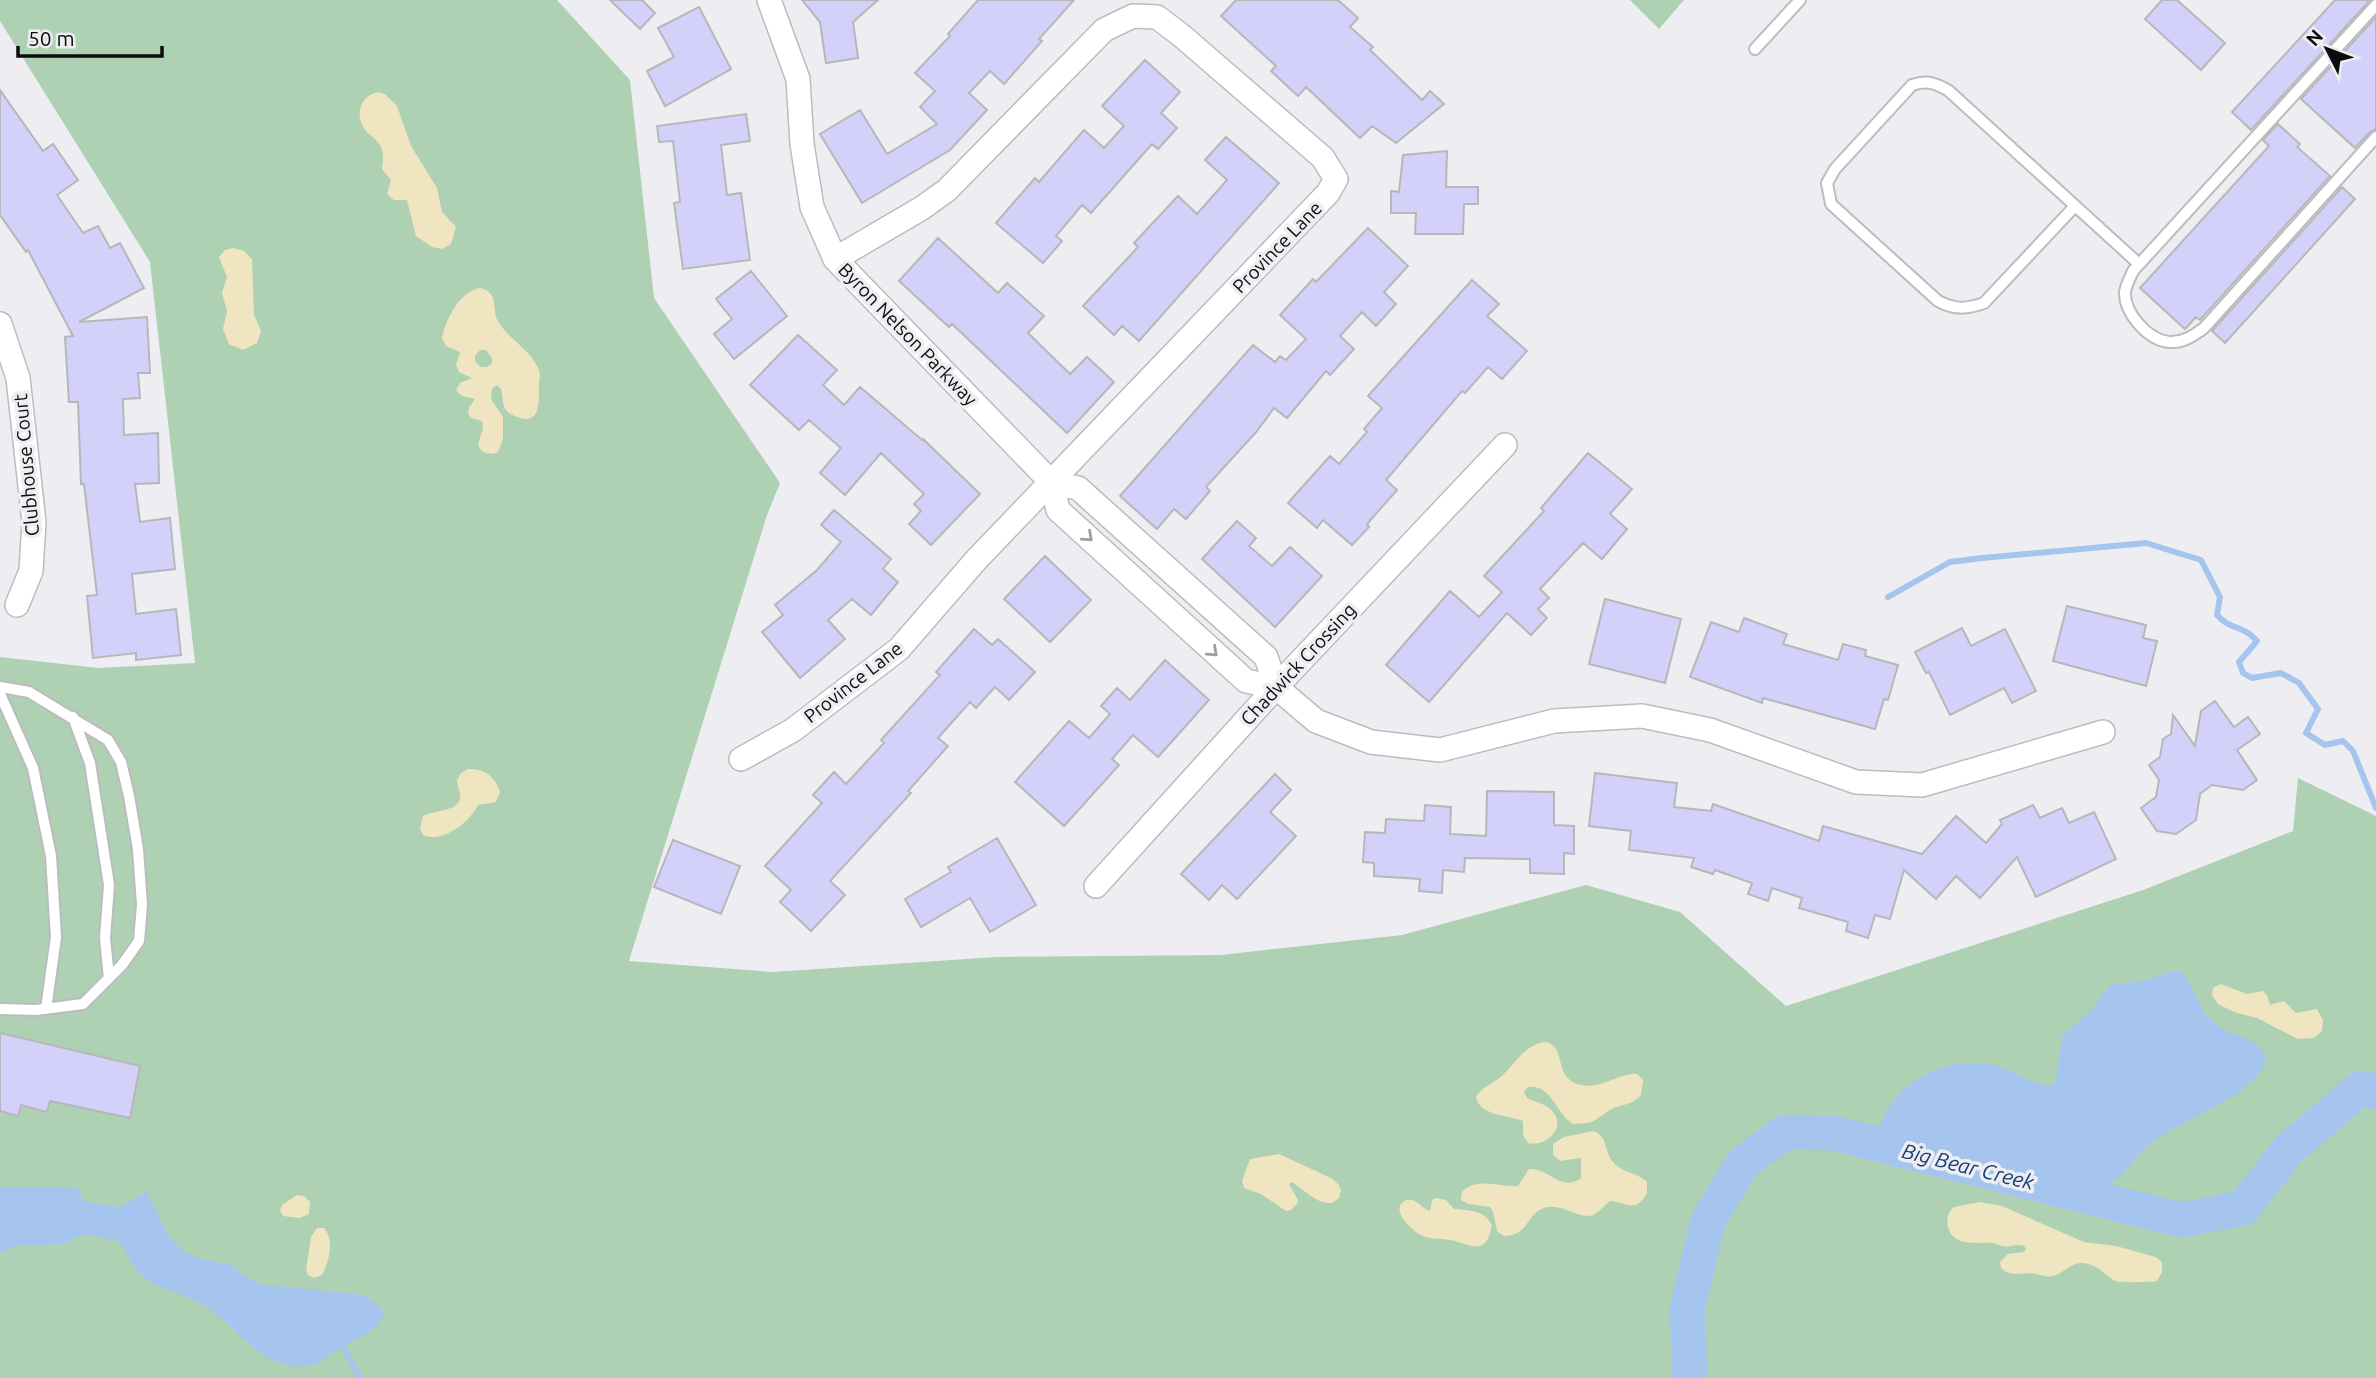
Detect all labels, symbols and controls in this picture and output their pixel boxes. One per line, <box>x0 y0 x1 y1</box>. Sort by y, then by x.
scale bar <box>18 14 161 58</box>
north arrow <box>2292 14 2362 84</box>
text: N <box>2301 25 2327 50</box>
text: 50 m <box>28 26 75 50</box>
street label: Province Lane <box>1228 197 1326 297</box>
street label: Byron Nelson Parkway <box>834 258 982 410</box>
street label: Clubhouse Court <box>9 392 43 537</box>
one-way arrow <box>1080 529 1093 541</box>
street label: Chadwick Crossing <box>1236 599 1360 729</box>
street label: Province Lane <box>799 637 907 727</box>
one-way arrow <box>1205 643 1218 656</box>
water label: Big Bear Creek <box>1900 1138 2037 1194</box>

